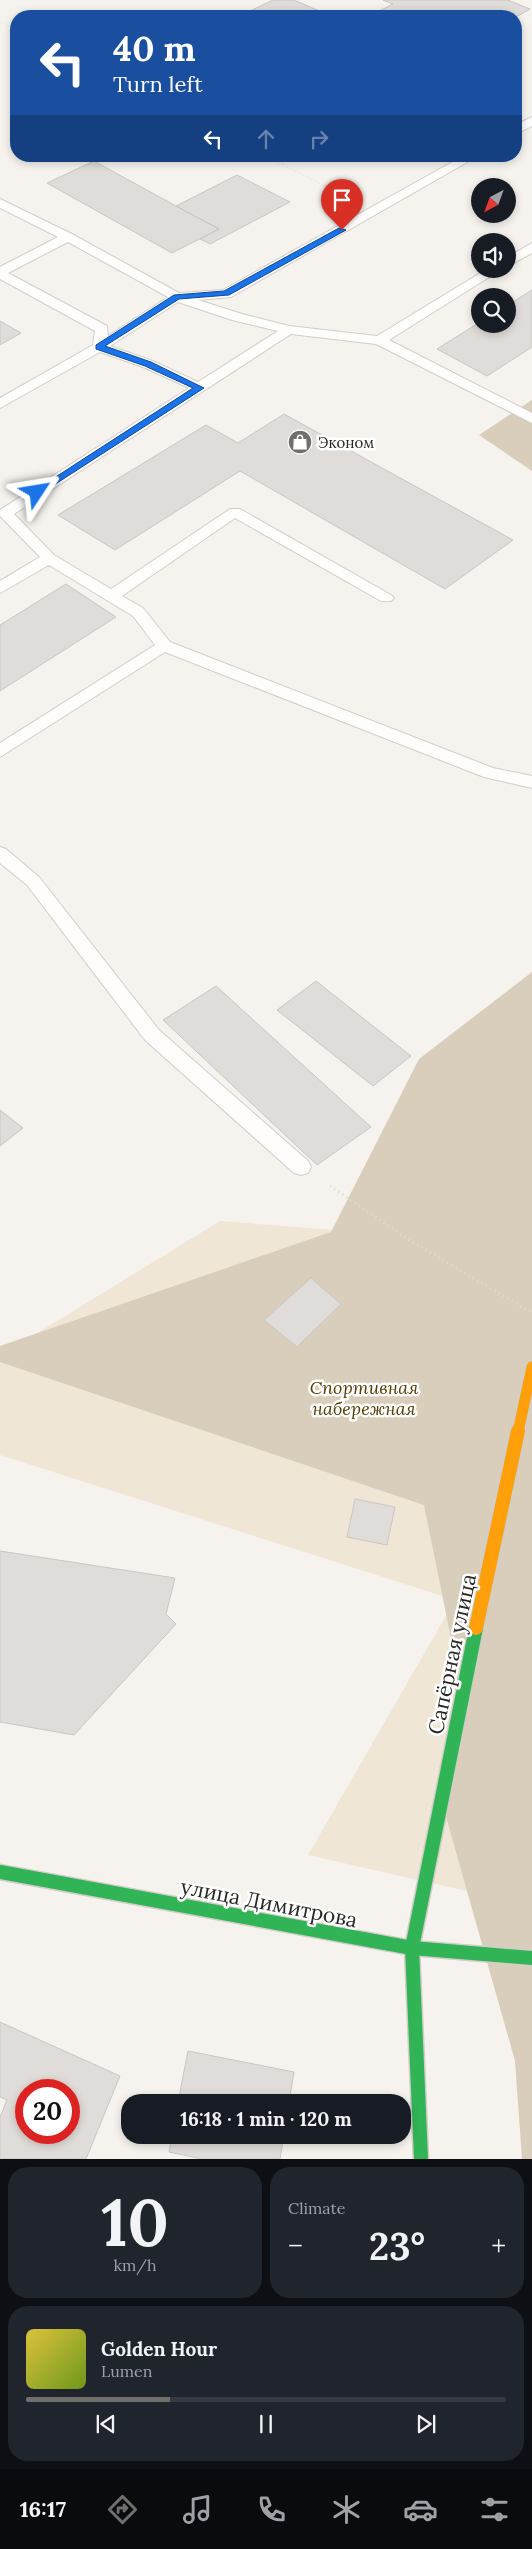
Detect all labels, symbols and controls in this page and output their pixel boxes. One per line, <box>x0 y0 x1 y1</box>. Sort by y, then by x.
text: 40 m <box>113 26 196 71</box>
icon: left <box>30 30 95 95</box>
text: Turn left <box>113 70 203 98</box>
icon: left <box>199 125 227 153</box>
icon: ahead <box>252 125 280 153</box>
icon: right <box>305 125 333 153</box>
north arrow <box>471 178 516 222</box>
map controls <box>471 178 516 333</box>
pin <box>321 179 363 230</box>
icon: arrive <box>328 186 356 214</box>
button: sound <box>471 233 516 278</box>
button: search <box>471 288 516 333</box>
shop icon: Эконом <box>287 429 313 455</box>
place label: Эконом <box>318 433 374 452</box>
position arrow <box>10 465 62 517</box>
park label: Спортивная набережная <box>310 1376 418 1420</box>
street label: Сапёрная улица <box>422 1571 482 1737</box>
street label: улица Димитрова <box>178 1873 360 1933</box>
speed limit sign: 20 <box>15 2079 80 2144</box>
text: 16:18 · 1 min · 120 m <box>180 2107 352 2131</box>
text: 10 <box>101 2181 169 2264</box>
text: Climate <box>288 2198 345 2218</box>
text: 23° <box>369 2222 425 2270</box>
text: − <box>288 2228 303 2264</box>
text: + <box>491 2228 506 2264</box>
text: km/h <box>113 2255 157 2275</box>
text: Golden Hour <box>101 2337 217 2361</box>
text: Lumen <box>101 2361 153 2381</box>
icon: previous <box>92 2410 120 2438</box>
icon: pause <box>252 2410 280 2438</box>
icon: next <box>412 2410 440 2438</box>
icon: directions <box>105 2492 140 2527</box>
icon: music <box>180 2492 215 2527</box>
icon: phone <box>254 2492 289 2527</box>
icon: climate <box>329 2492 364 2527</box>
icon: car <box>403 2492 438 2527</box>
icon: filters <box>477 2492 512 2527</box>
text: 16:17 <box>20 2495 66 2523</box>

